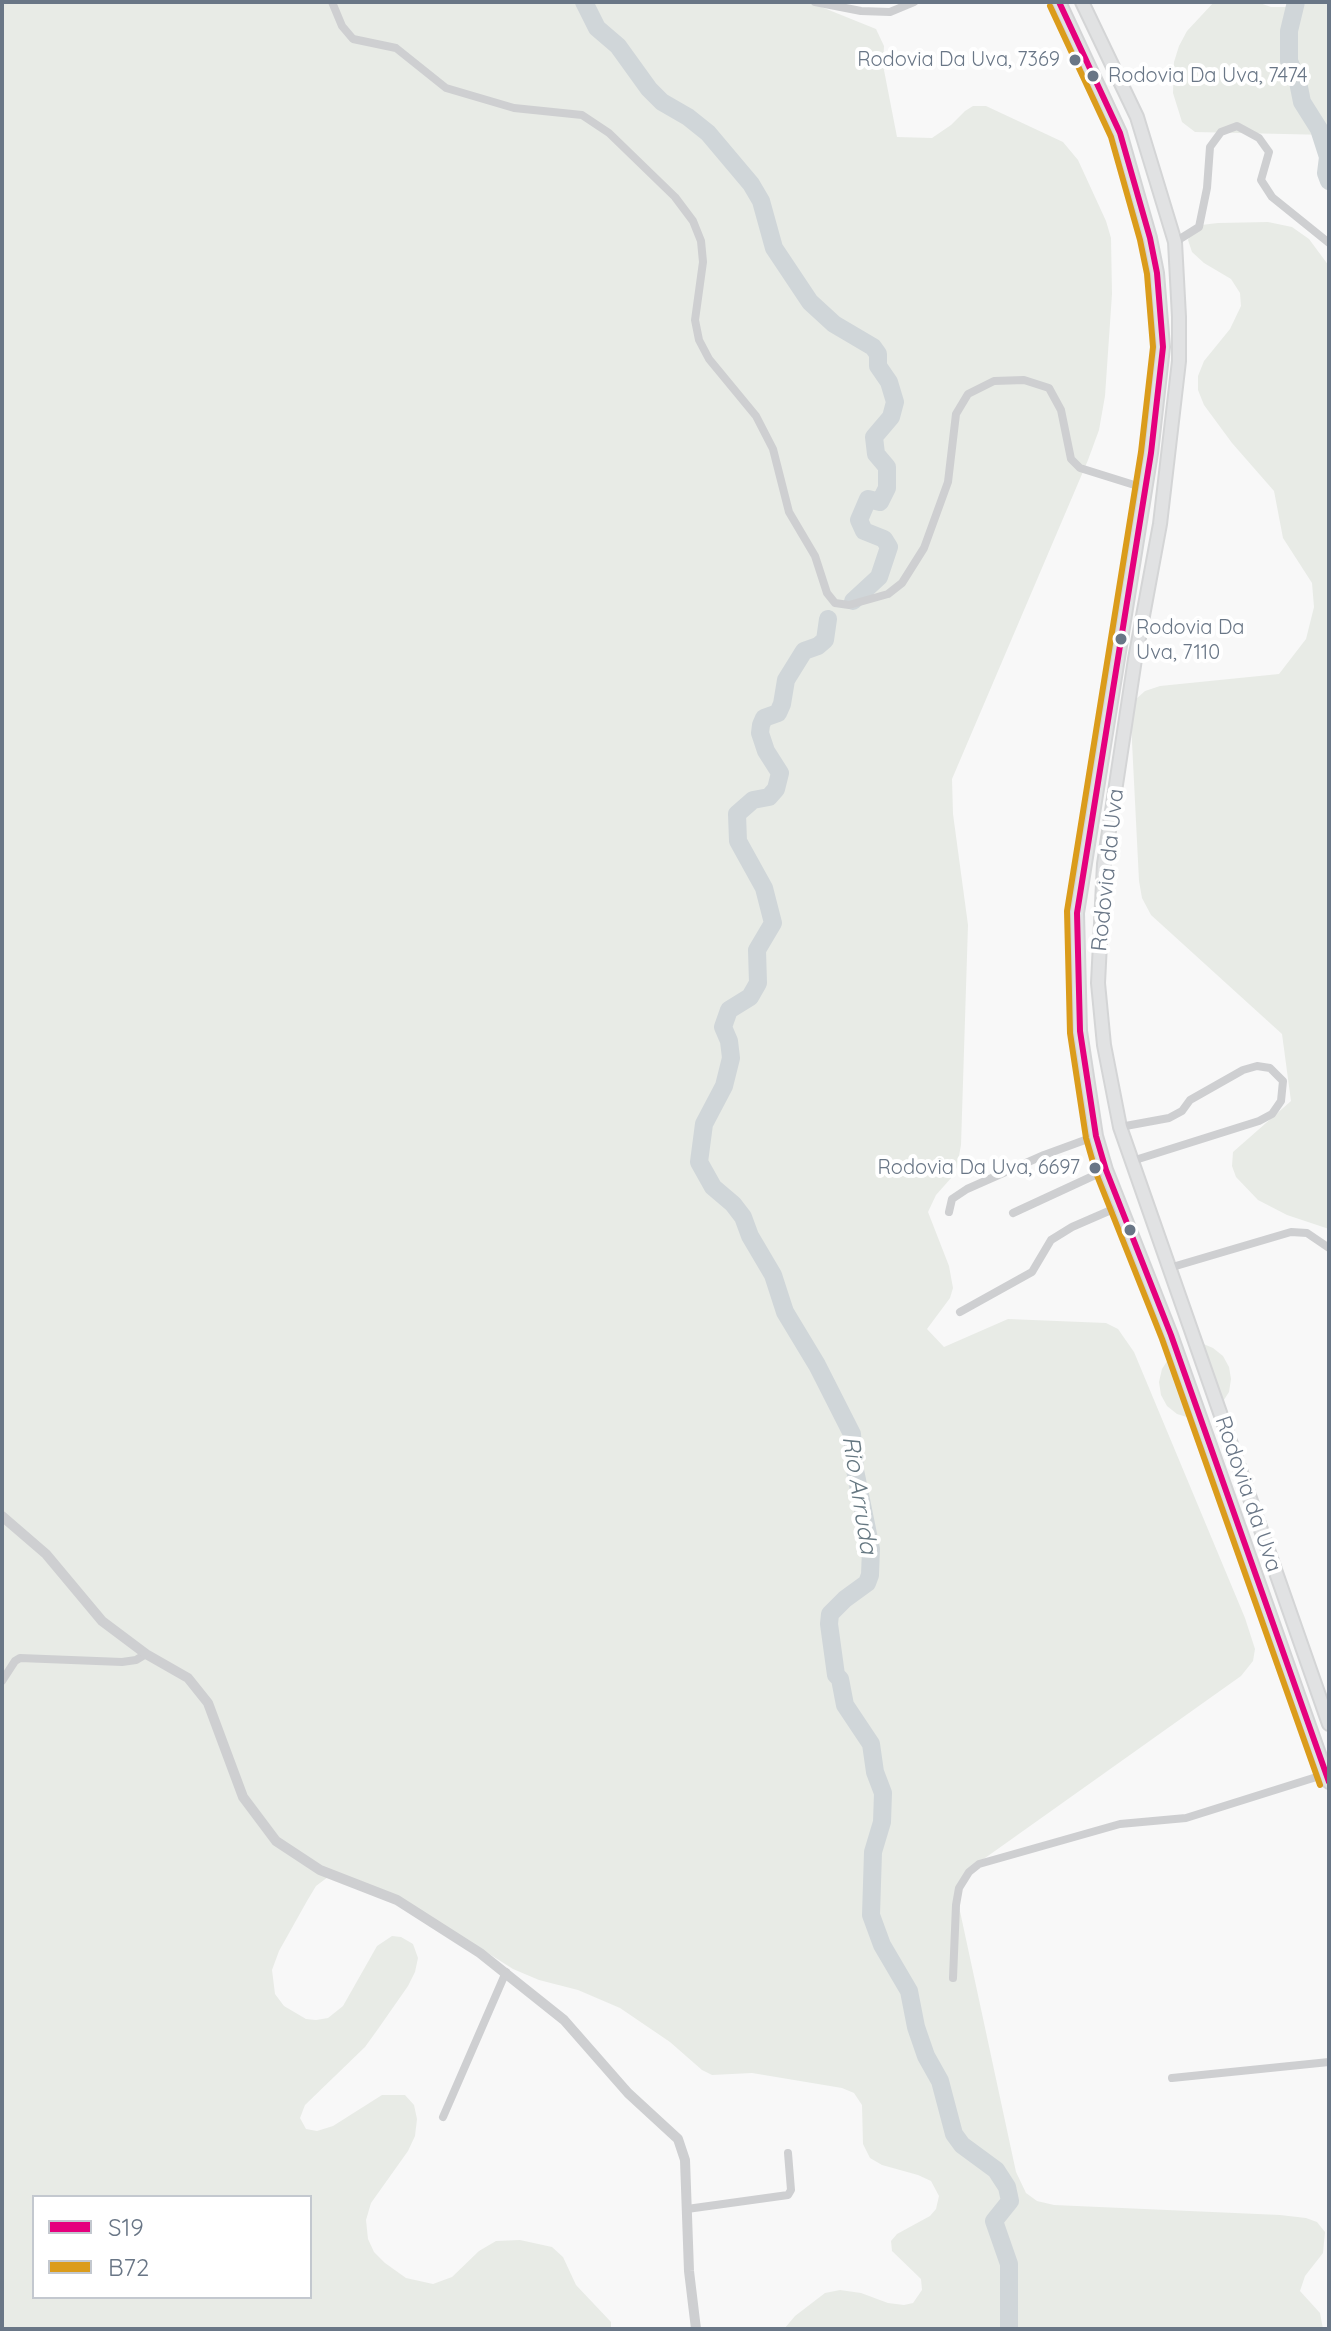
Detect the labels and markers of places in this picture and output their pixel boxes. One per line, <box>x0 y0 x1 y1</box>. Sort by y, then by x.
place label: Rodovia Da Uva, 7369 <box>857 48 1060 72</box>
marker: Rodovia Da Uva, 7369 <box>1067 52 1083 68</box>
place label: Rodovia Da Uva, 7474 <box>1108 64 1308 88</box>
marker: Rodovia Da Uva, 7474 <box>1085 68 1101 84</box>
place label: Rodovia Da Uva, 7110 <box>1136 616 1244 663</box>
marker: Rodovia Da Uva, 7110 <box>1113 631 1129 647</box>
place label: Rodovia Da Uva, 6697 <box>878 1156 1080 1180</box>
marker: Rodovia Da Uva, 6697 <box>1087 1160 1103 1176</box>
unlabelled marker <box>1122 1222 1138 1238</box>

